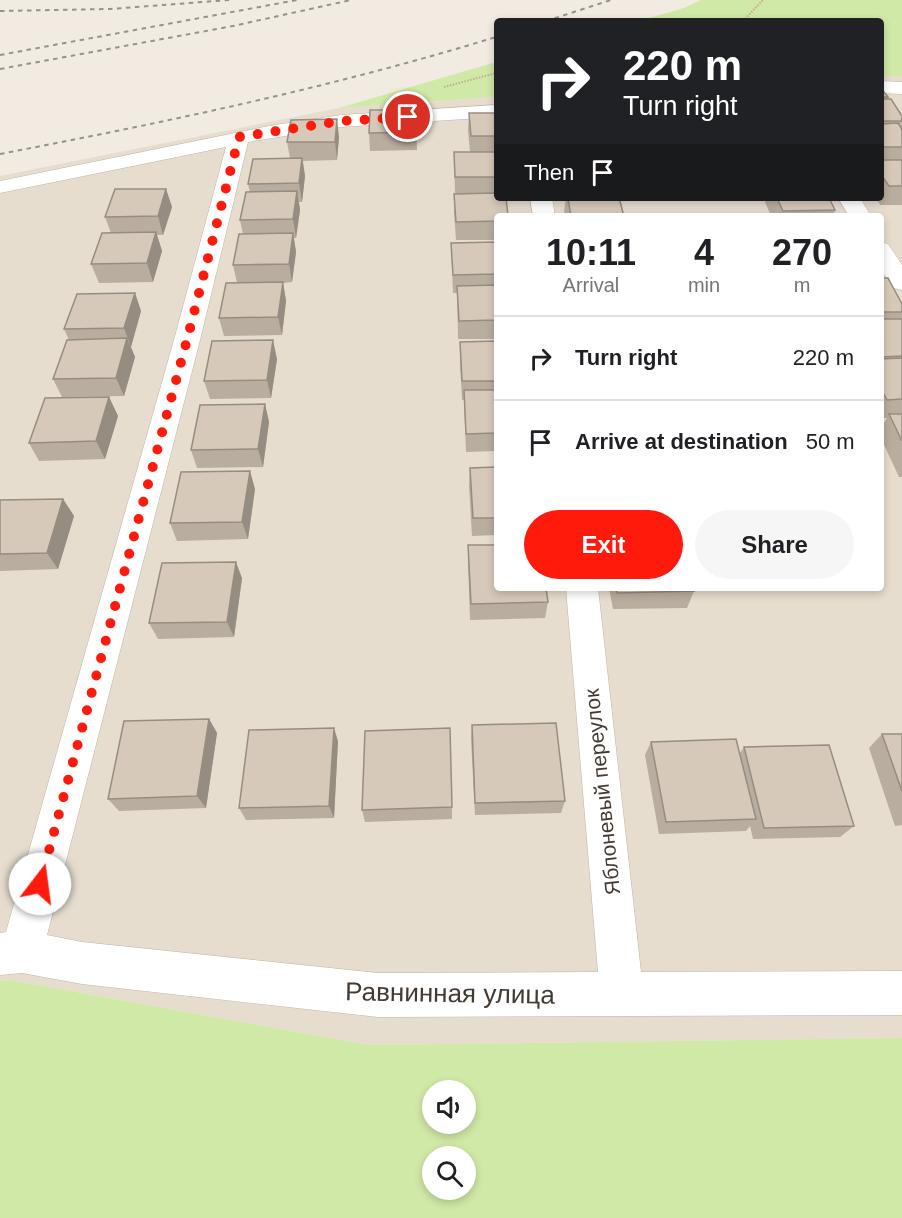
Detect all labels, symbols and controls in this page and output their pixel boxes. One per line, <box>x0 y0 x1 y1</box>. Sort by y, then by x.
icon: right <box>524 42 602 120</box>
text: 220 m <box>623 42 742 89</box>
pin <box>382 91 433 142</box>
text: Turn right <box>623 91 738 121</box>
icon: arrive <box>391 100 424 133</box>
icon: arrive <box>586 156 619 189</box>
text: Then <box>524 160 574 185</box>
text: 10:11 <box>546 232 636 273</box>
text: 4 <box>694 232 714 273</box>
text: 270 <box>772 232 832 273</box>
text: Arrival <box>563 274 619 296</box>
text: min <box>688 274 720 296</box>
text: m <box>794 274 810 296</box>
icon: right <box>524 342 557 375</box>
text: Turn right <box>575 345 677 370</box>
text: 220 m <box>793 345 854 370</box>
icon: arrive <box>524 426 557 459</box>
text: Arrive at destination <box>575 429 788 454</box>
text: 50 m <box>806 429 855 454</box>
button: Exit <box>524 510 683 579</box>
button: Share <box>695 510 854 579</box>
street label: Яблоневый переулок <box>580 687 624 896</box>
position arrow <box>8.0 852 72.0 916</box>
street label: Равнинная улица <box>345 976 556 1010</box>
map controls <box>422 1080 476 1200</box>
button: sound <box>422 1080 476 1134</box>
button: search <box>422 1146 476 1200</box>

